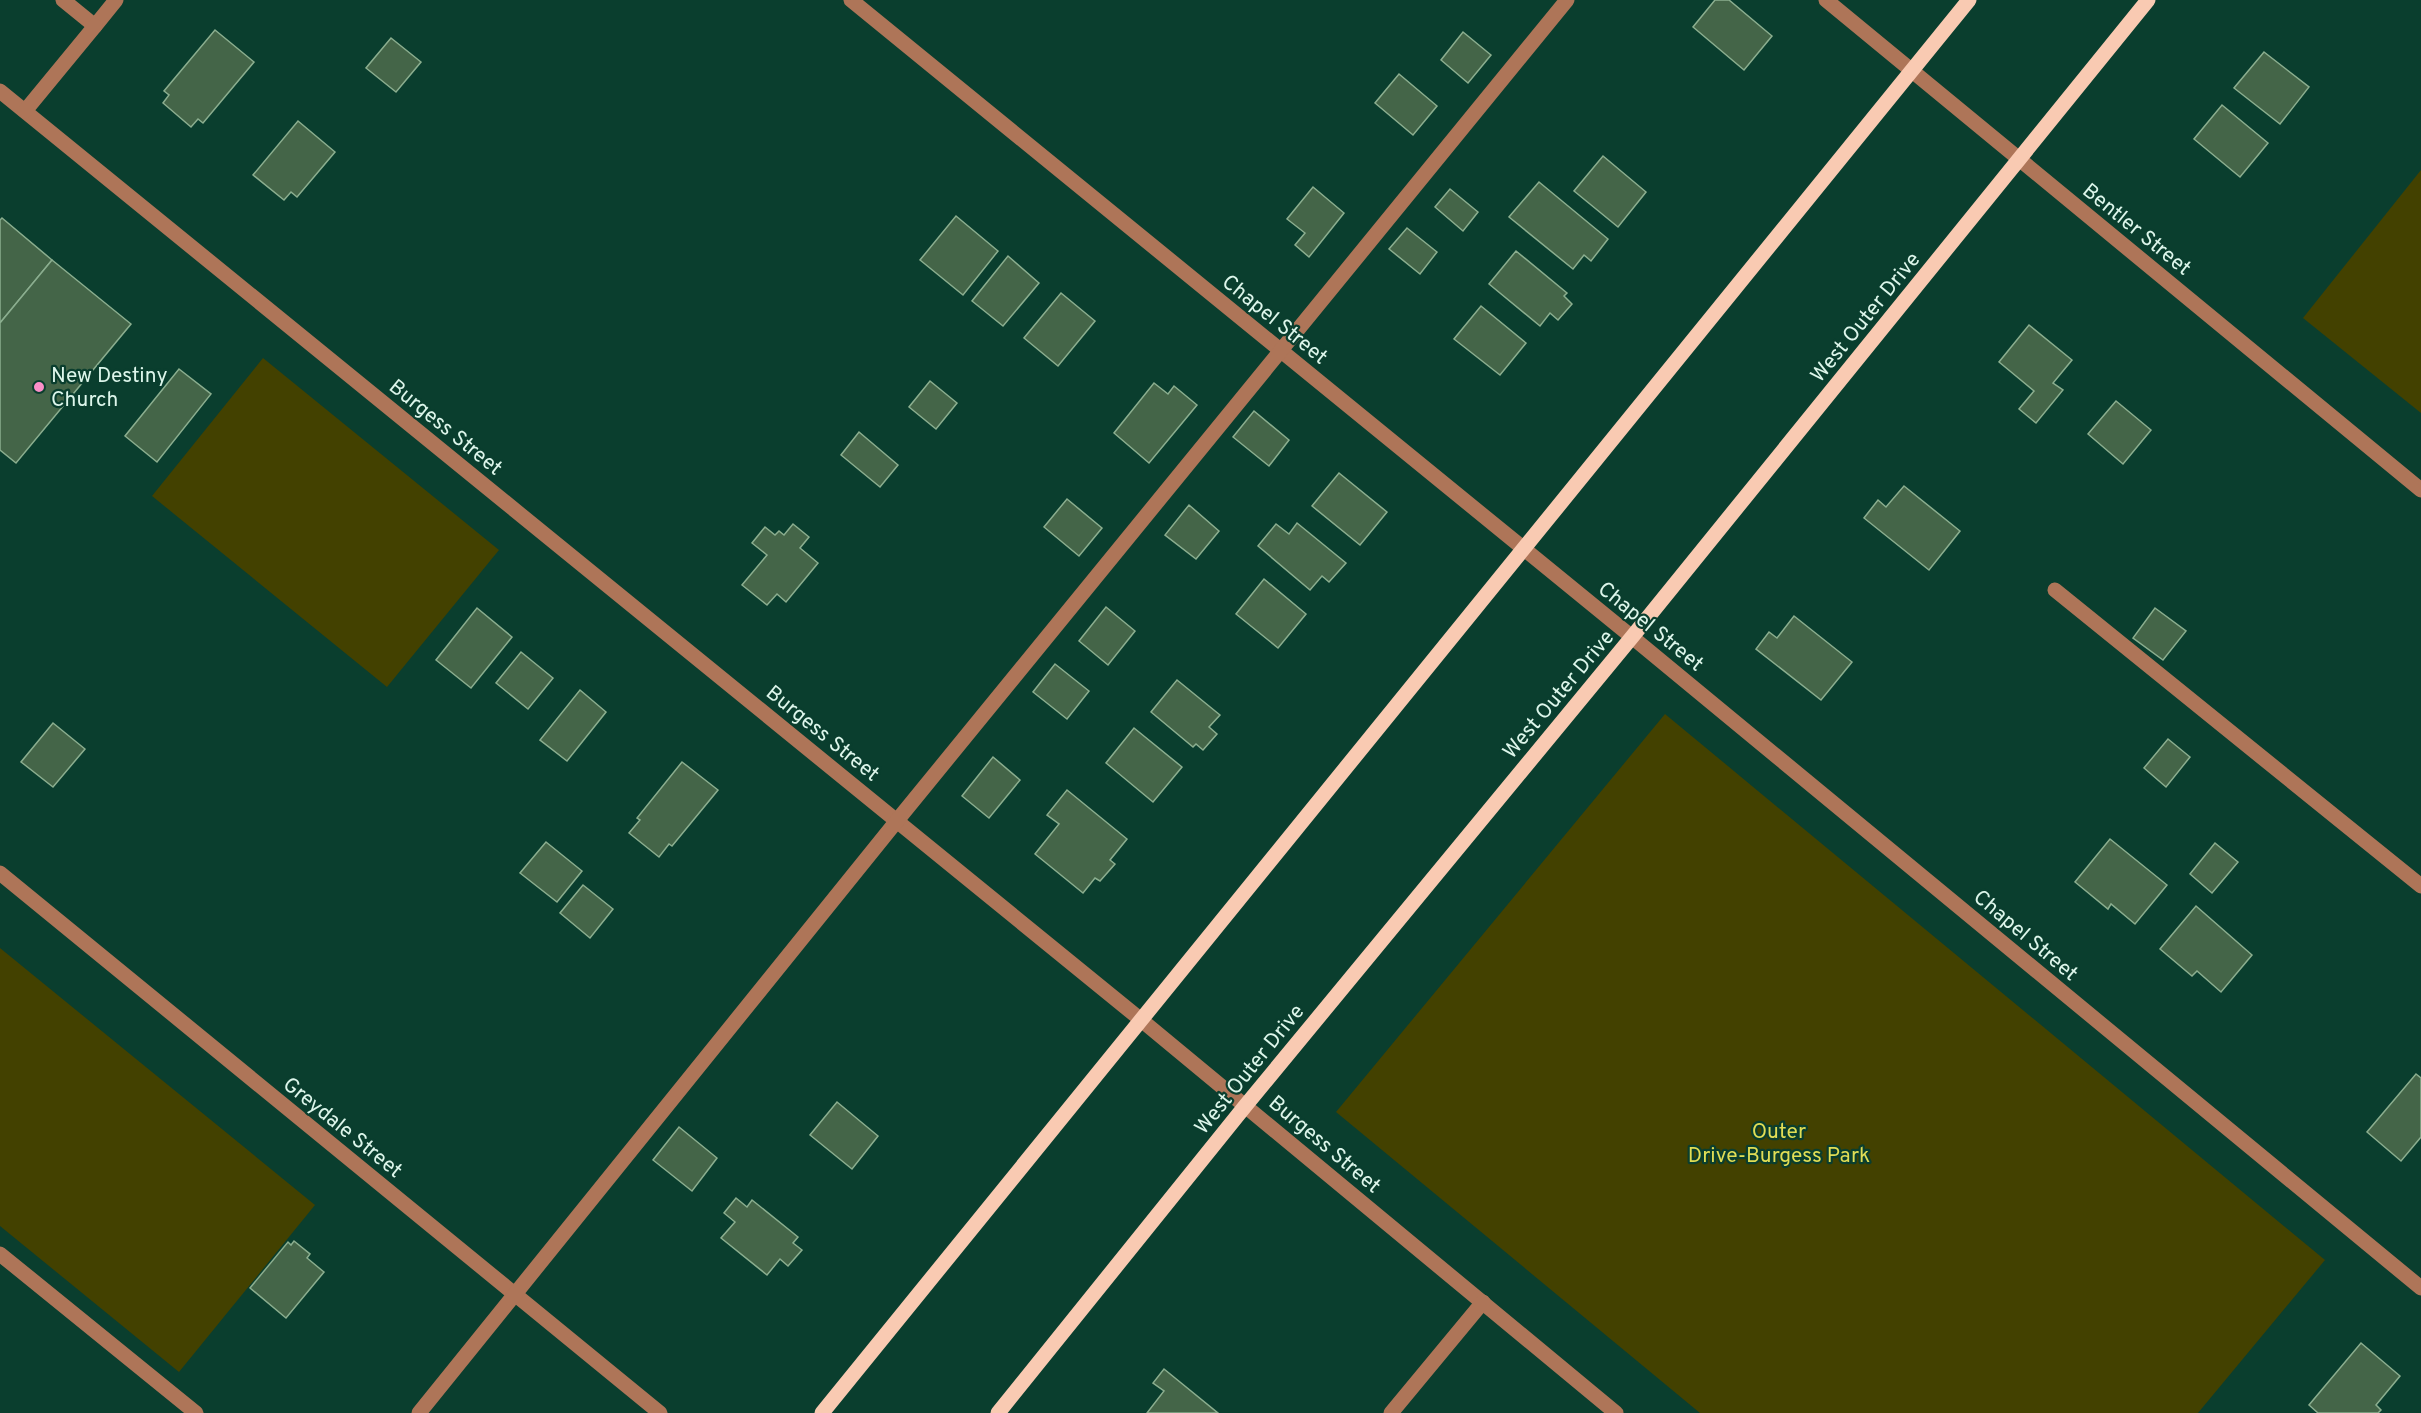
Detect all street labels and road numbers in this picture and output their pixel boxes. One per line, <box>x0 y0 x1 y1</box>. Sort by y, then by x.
street label: Bentler Street <box>2076 178 2196 282</box>
street label: West Outer Drive <box>1805 247 1927 389</box>
street label: Chapel Street <box>1216 269 1333 371</box>
street label: Burgess Street <box>383 374 507 482</box>
street label: Chapel Street <box>1592 576 1709 678</box>
street label: West Outer Drive <box>1497 625 1621 765</box>
street label: Burgess Street <box>760 680 884 788</box>
street label: Chapel Street <box>1967 884 2083 988</box>
street label: West Outer Drive <box>1189 999 1311 1141</box>
street label: Greydale Street <box>277 1072 407 1185</box>
street label: Burgess Street <box>1262 1090 1386 1200</box>

